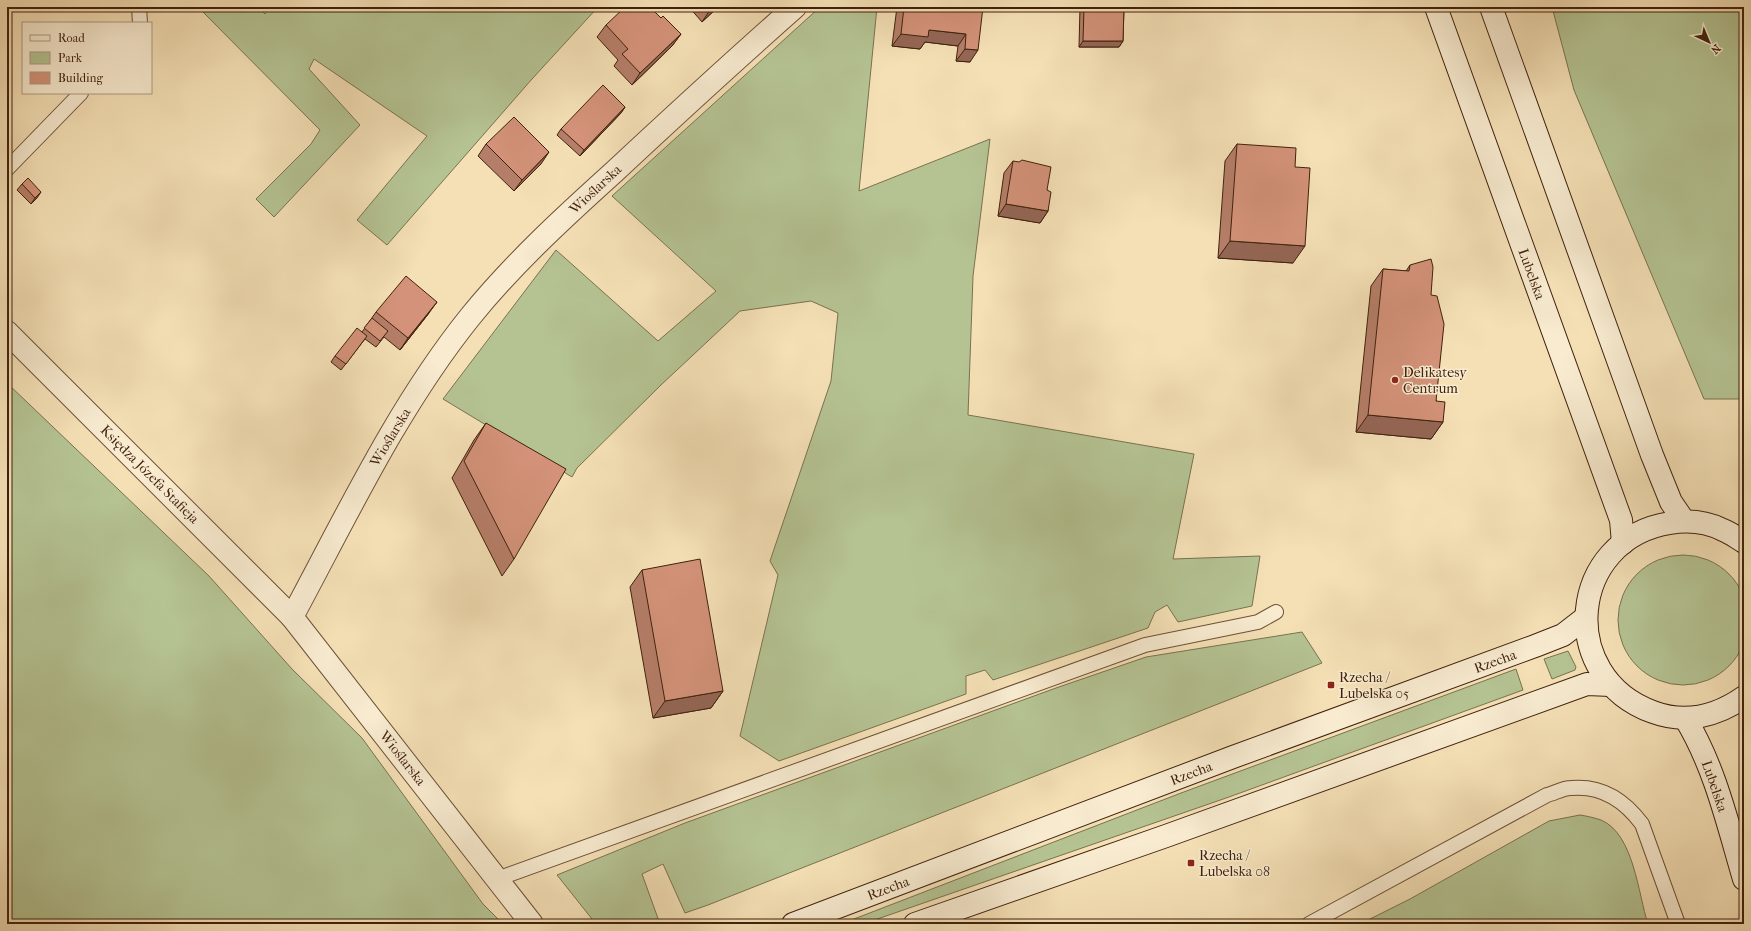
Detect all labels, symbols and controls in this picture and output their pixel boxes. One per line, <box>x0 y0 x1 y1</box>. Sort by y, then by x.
legend <box>22 22 152 94</box>
north arrow <box>1689 22 1729 62</box>
text: Road <box>58 31 85 45</box>
text: N <box>1708 41 1723 57</box>
text: Park <box>58 51 83 65</box>
text: Building <box>58 71 103 85</box>
street label: Wioślarska <box>565 161 625 218</box>
street label: Lubelska <box>1514 246 1549 303</box>
place label: Delikatesy Centrum <box>1403 364 1467 397</box>
marker: Delikatesy Centrum <box>1390 375 1400 385</box>
street label: Wioślarska <box>366 405 415 470</box>
street label: Księdza Józefa Stafieja <box>97 422 203 528</box>
street label: Rzecha <box>1472 646 1519 677</box>
place label: Rzecha / Lubelska 05 <box>1339 669 1409 702</box>
marker: Rzecha / Lubelska 05 <box>1326 680 1336 690</box>
street label: Wioślarska <box>375 727 430 790</box>
street label: Rzecha <box>1168 758 1215 789</box>
street label: Lubelska <box>1698 758 1731 815</box>
place label: Rzecha / Lubelska 08 <box>1199 847 1270 880</box>
marker: Rzecha / Lubelska 08 <box>1186 858 1196 868</box>
street label: Rzecha <box>865 873 912 904</box>

